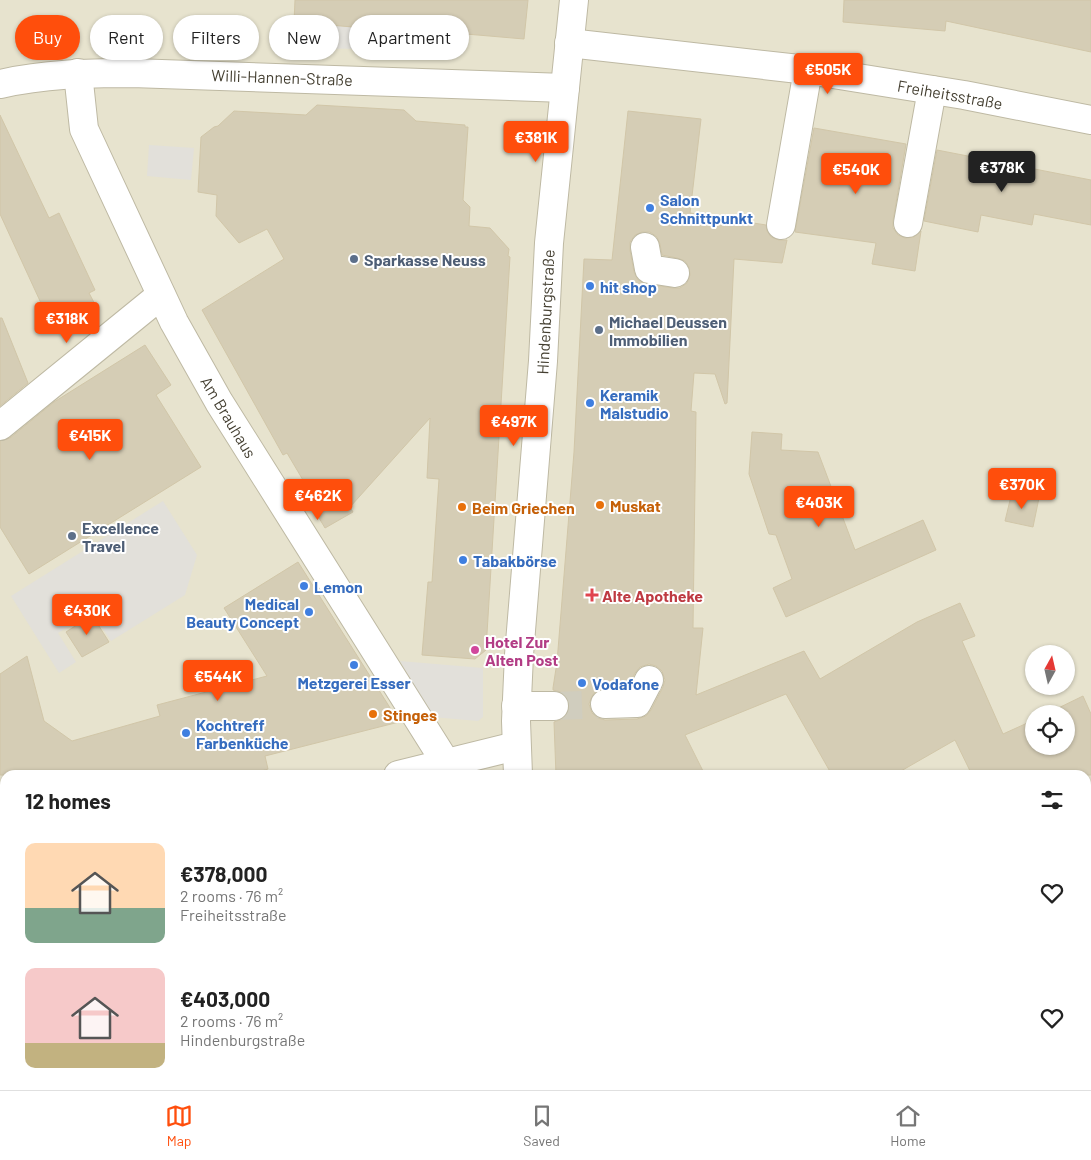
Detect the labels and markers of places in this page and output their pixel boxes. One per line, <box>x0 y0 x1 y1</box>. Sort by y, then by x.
pin: €505K <box>793 52 863 95</box>
pin: €381K <box>501 120 571 163</box>
pin: €378K <box>967 150 1037 193</box>
pin: €540K <box>821 152 891 195</box>
place label: Salon Schnittpunkt <box>660 190 753 227</box>
marker: Salon Schnittpunkt <box>644 202 656 214</box>
place label: Sparkasse Neuss <box>364 250 486 269</box>
marker: Sparkasse Neuss <box>348 253 360 265</box>
place label: hit shop <box>600 277 657 296</box>
marker: hit shop <box>584 280 596 292</box>
pin: €318K <box>32 302 102 344</box>
place label: Michael Deussen Immobilien <box>609 312 727 349</box>
marker: Michael Deussen Immobilien <box>593 324 605 336</box>
place label: Keramik Malstudio <box>600 385 669 422</box>
marker: Keramik Malstudio <box>584 397 596 409</box>
pin: €497K <box>479 404 549 447</box>
pin: €415K <box>55 418 125 461</box>
pin: €370K <box>987 468 1057 510</box>
pin: €462K <box>283 478 353 521</box>
pin: €403K <box>784 486 854 528</box>
place label: Muskat <box>610 496 661 515</box>
place label: Beim Griechen <box>472 498 575 517</box>
marker: Muskat <box>594 499 606 511</box>
marker: Beim Griechen <box>456 501 468 513</box>
place label: Excellence Travel <box>82 518 159 555</box>
marker: Excellence Travel <box>66 530 78 542</box>
place label: Tabakbörse <box>473 551 557 570</box>
marker: Tabakbörse <box>457 554 469 566</box>
place label: Lemon <box>314 577 363 596</box>
marker: Lemon <box>298 580 310 592</box>
place label: Alte Apotheke <box>602 586 703 605</box>
marker: Alte Apotheke <box>586 589 598 601</box>
pin: €430K <box>52 594 122 636</box>
place label: Medical Beauty Concept <box>186 594 299 631</box>
marker: Medical Beauty Concept <box>303 606 315 618</box>
place label: Hotel Zur Alten Post <box>485 632 558 669</box>
marker: Hotel Zur Alten Post <box>469 644 481 656</box>
marker: Metzgerei Esser <box>348 659 360 671</box>
pin: €544K <box>183 660 253 702</box>
place label: Metzgerei Esser <box>297 673 411 692</box>
place label: Vodafone <box>592 674 660 693</box>
marker: Vodafone <box>576 677 588 689</box>
place label: Stinges <box>383 705 437 724</box>
marker: Stinges <box>367 708 379 720</box>
place label: Kochtreff Farbenküche <box>196 715 289 752</box>
marker: Kochtreff Farbenküche <box>180 727 192 739</box>

